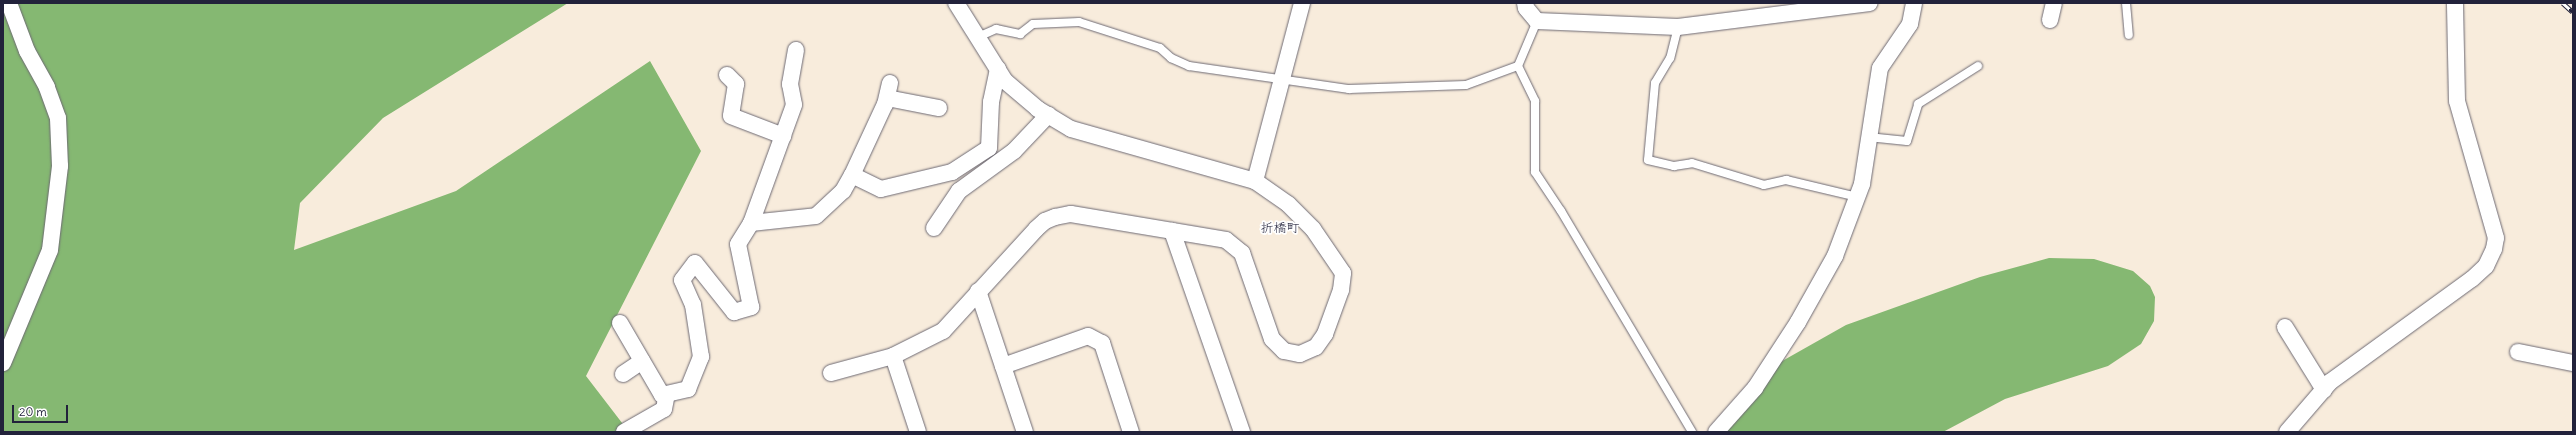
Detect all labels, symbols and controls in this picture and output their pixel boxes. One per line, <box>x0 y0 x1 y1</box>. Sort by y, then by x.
district label: 折橋町 <box>1261 220 1299 236</box>
scale bar <box>14 397 70 423</box>
text: 20 m <box>19 404 47 419</box>

